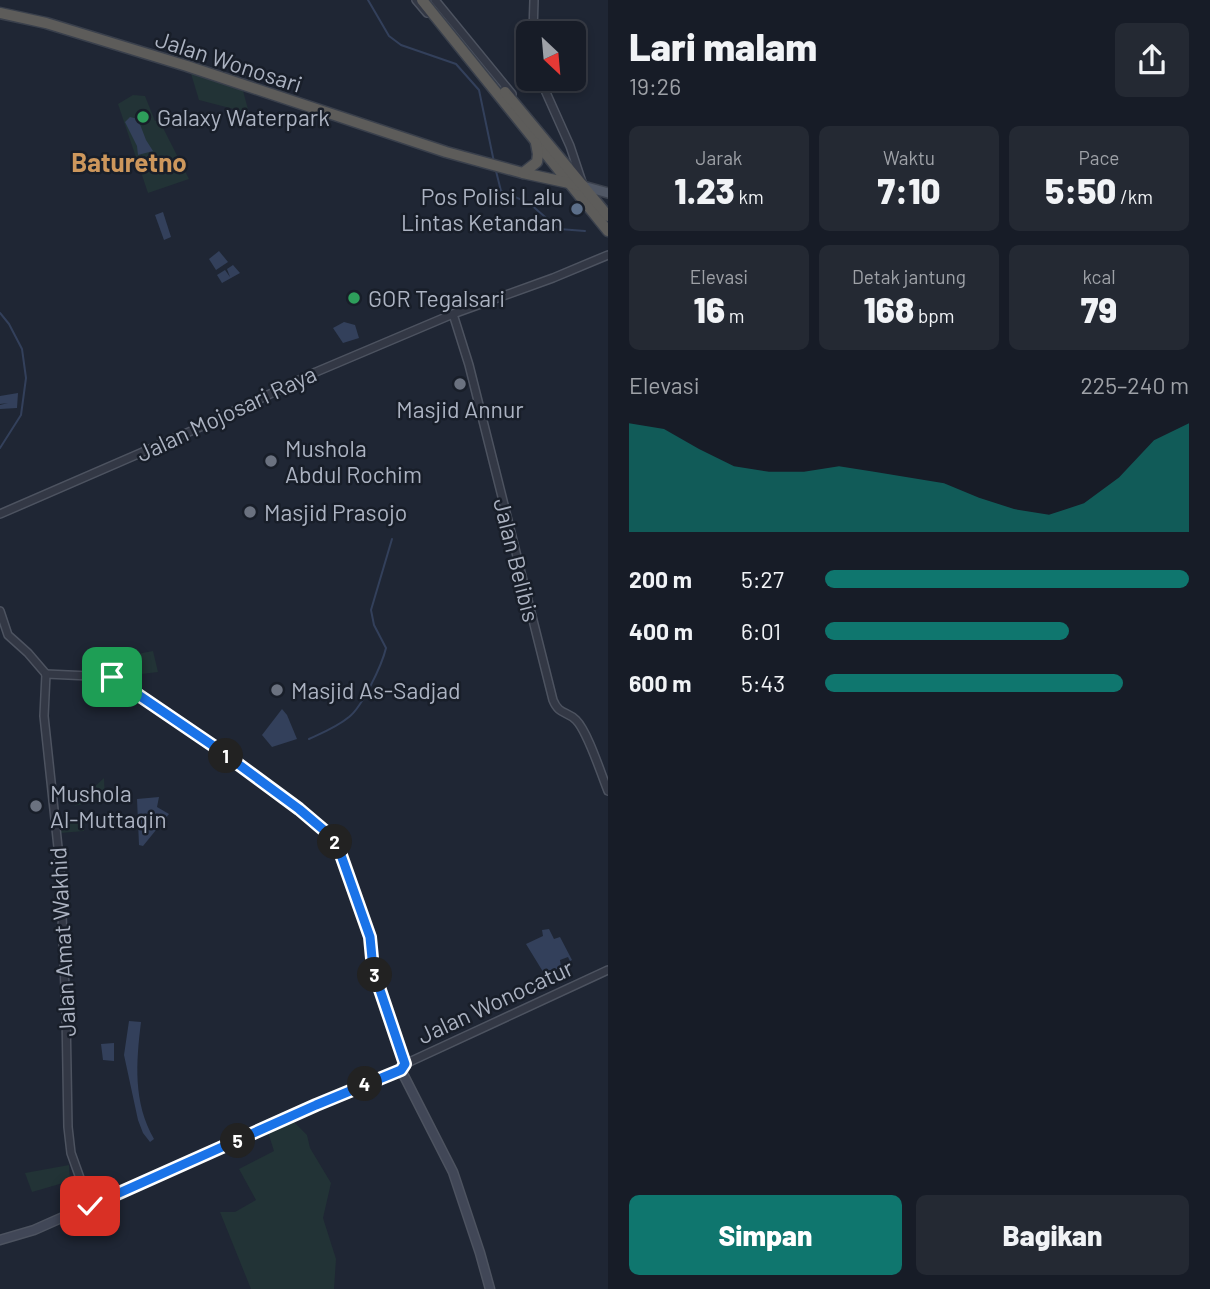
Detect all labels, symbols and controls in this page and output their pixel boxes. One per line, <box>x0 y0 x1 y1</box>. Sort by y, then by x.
north arrow <box>516 21 586 91</box>
map controls <box>516 21 586 91</box>
text: Lari malam <box>629 23 817 69</box>
button: share <box>1115 23 1189 97</box>
street label: Jalan Wonosari <box>152 24 306 98</box>
text: 19:26 <box>629 72 681 100</box>
place label: Galaxy Waterpark <box>157 103 330 131</box>
marker: Galaxy Waterpark <box>135 109 151 125</box>
district label: Baturetno <box>71 146 187 177</box>
text: Jarak <box>696 146 742 169</box>
text: Waktu <box>883 146 935 169</box>
text: Pace <box>1079 146 1119 169</box>
text: 1.23 <box>674 169 735 211</box>
text: 7:10 <box>877 169 941 211</box>
text: 5:50 <box>1045 169 1116 211</box>
place label: Pos Polisi Lalu Lintas Ketandan <box>401 182 563 236</box>
text: km <box>735 185 764 208</box>
text: /km <box>1116 185 1153 208</box>
marker: Pos Polisi Lalu Lintas Ketandan <box>569 201 585 217</box>
text: Elevasi <box>690 265 748 288</box>
text: Detak jantung <box>852 265 966 288</box>
text: kcal <box>1082 265 1116 288</box>
place label: GOR Tegalsari <box>368 284 505 312</box>
text: 16 <box>693 288 725 330</box>
text: 168 <box>863 288 914 330</box>
text: 79 <box>1081 288 1117 330</box>
marker: GOR Tegalsari <box>346 290 362 306</box>
text: m <box>725 304 745 327</box>
text: bpm <box>914 304 955 327</box>
street label: Jalan Mojosari Raya <box>131 359 321 467</box>
text: Elevasi <box>629 371 700 399</box>
text: 225–240 m <box>1081 371 1189 399</box>
marker: Masjid Annur <box>452 376 468 392</box>
place label: Masjid Annur <box>396 395 524 423</box>
place label: Mushola Abdul Rochim <box>285 434 422 488</box>
marker: Mushola Abdul Rochim <box>263 453 279 469</box>
street label: Jalan Belibis <box>488 495 546 625</box>
place label: Masjid Prasojo <box>264 498 407 526</box>
marker: Masjid Prasojo <box>242 504 258 520</box>
text: 200 m <box>629 565 692 593</box>
text: 5:27 <box>741 565 784 593</box>
text: 400 m <box>629 617 693 645</box>
text: 6:01 <box>741 617 781 645</box>
pin <box>82 647 142 707</box>
icon: arrive <box>93 658 131 696</box>
text: 600 m <box>629 669 691 697</box>
text: 5:43 <box>741 669 785 697</box>
place label: Masjid As-Sadjad <box>291 676 461 704</box>
marker: Masjid As-Sadjad <box>269 682 285 698</box>
pin: 1 <box>208 738 244 774</box>
text: 1 <box>222 744 229 767</box>
place label: Mushola Al-Muttaqin <box>50 779 167 833</box>
marker: Mushola Al-Muttaqin <box>28 798 44 814</box>
pin: 2 <box>318 824 352 860</box>
text: 2 <box>329 830 340 853</box>
street label: Jalan Amat Wakhid <box>43 846 81 1038</box>
street label: Jalan Wonocatur <box>413 953 578 1049</box>
pin: 3 <box>358 958 392 992</box>
text: 3 <box>369 963 380 986</box>
pin: 4 <box>348 1066 382 1102</box>
text: 4 <box>359 1072 370 1095</box>
pin: 5 <box>220 1124 256 1158</box>
text: 5 <box>232 1129 243 1152</box>
pin <box>60 1176 120 1236</box>
icon: check <box>71 1187 109 1225</box>
button: Simpan <box>629 1195 902 1275</box>
button: Bagikan <box>916 1195 1189 1275</box>

